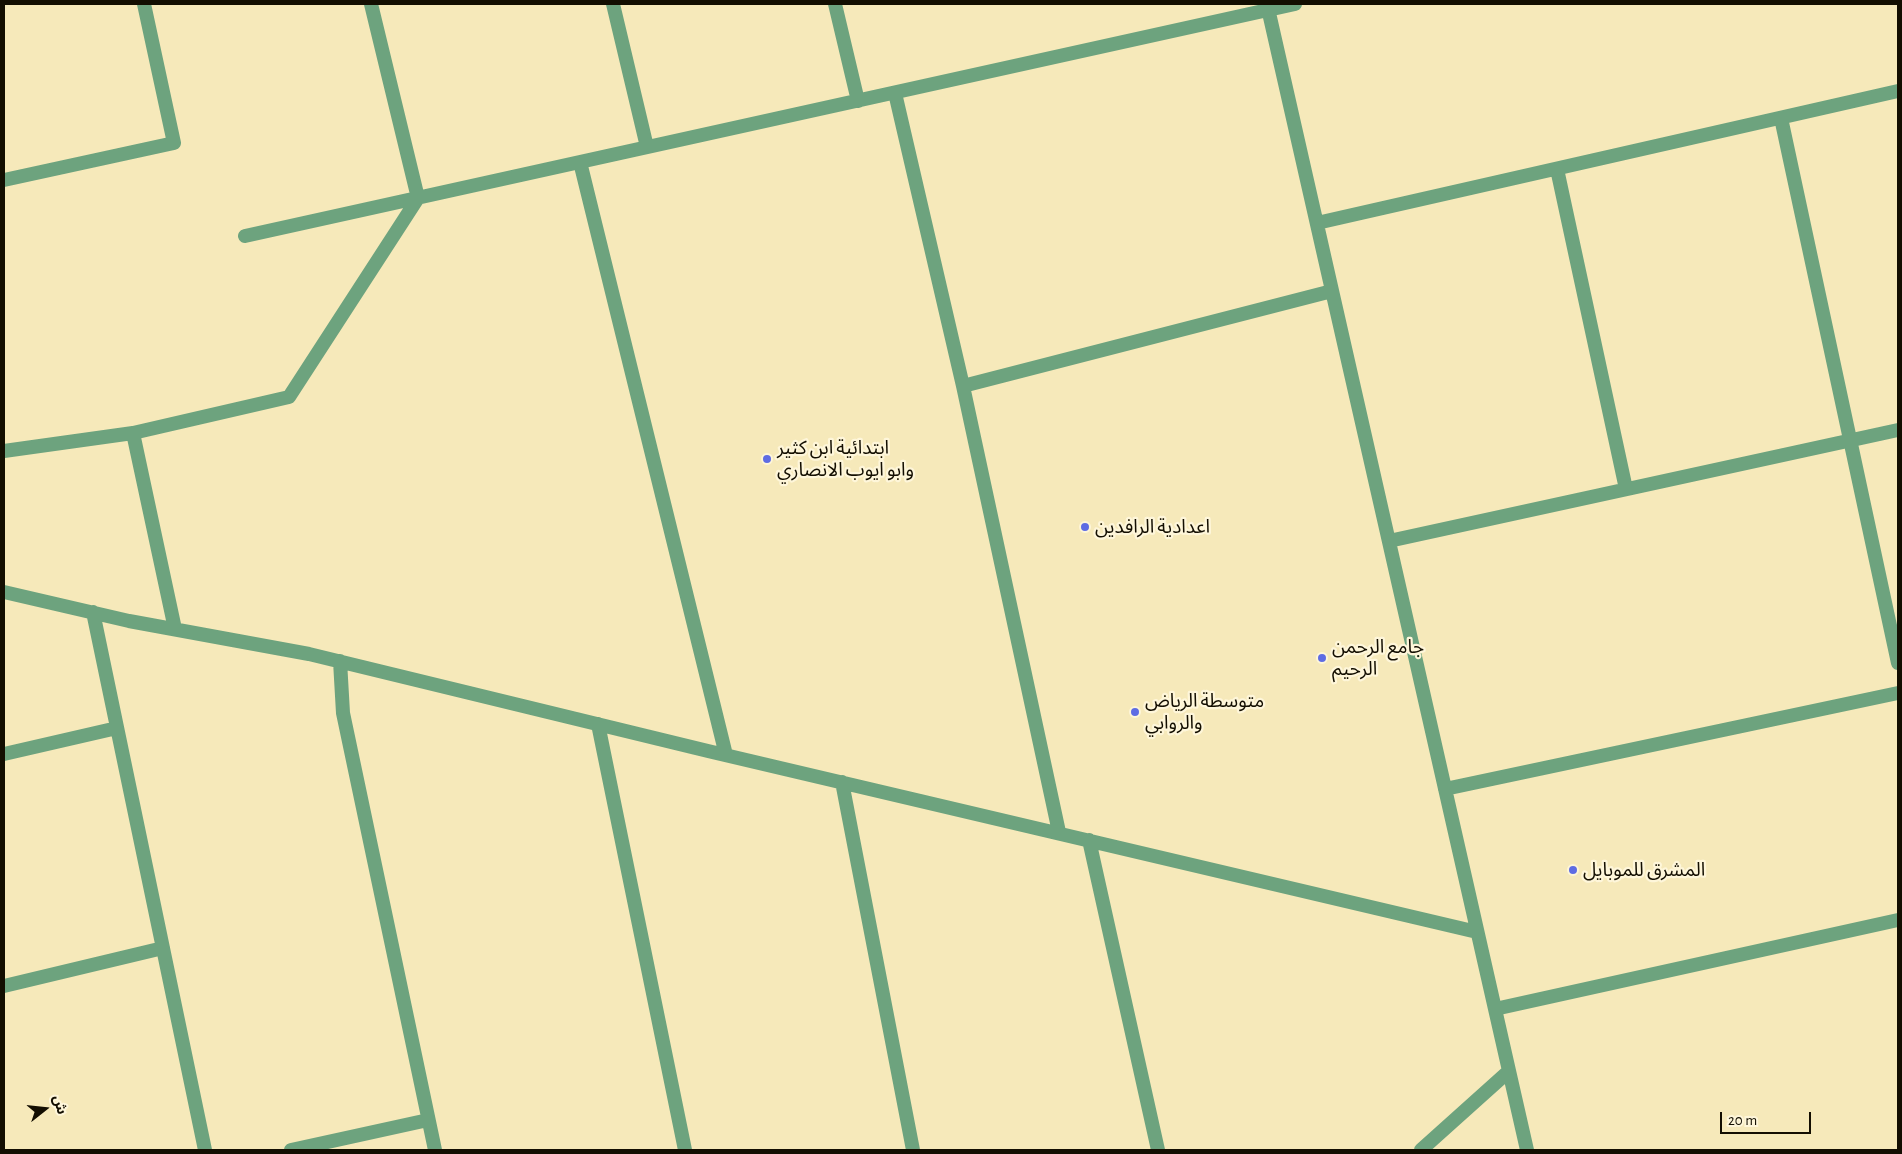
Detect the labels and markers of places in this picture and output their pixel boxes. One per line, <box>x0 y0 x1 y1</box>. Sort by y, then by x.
place label: ابتدائية ابن كثير وابو ايوب الانصاري <box>777 437 914 481</box>
marker: ابتدائية ابن كثير وابو ايوب الانصاري <box>761 453 773 465</box>
place label: اعدادية الرافدين <box>1095 516 1210 538</box>
marker: اعدادية الرافدين <box>1079 521 1091 533</box>
place label: جامع الرحمن الرحيم <box>1332 636 1424 680</box>
marker: جامع الرحمن الرحيم <box>1316 652 1328 664</box>
place label: متوسطة الرياض والروابي <box>1145 690 1264 734</box>
marker: متوسطة الرياض والروابي <box>1129 706 1141 718</box>
place label: المشرق للموبايل <box>1583 859 1705 881</box>
marker: المشرق للموبايل <box>1567 864 1579 876</box>

